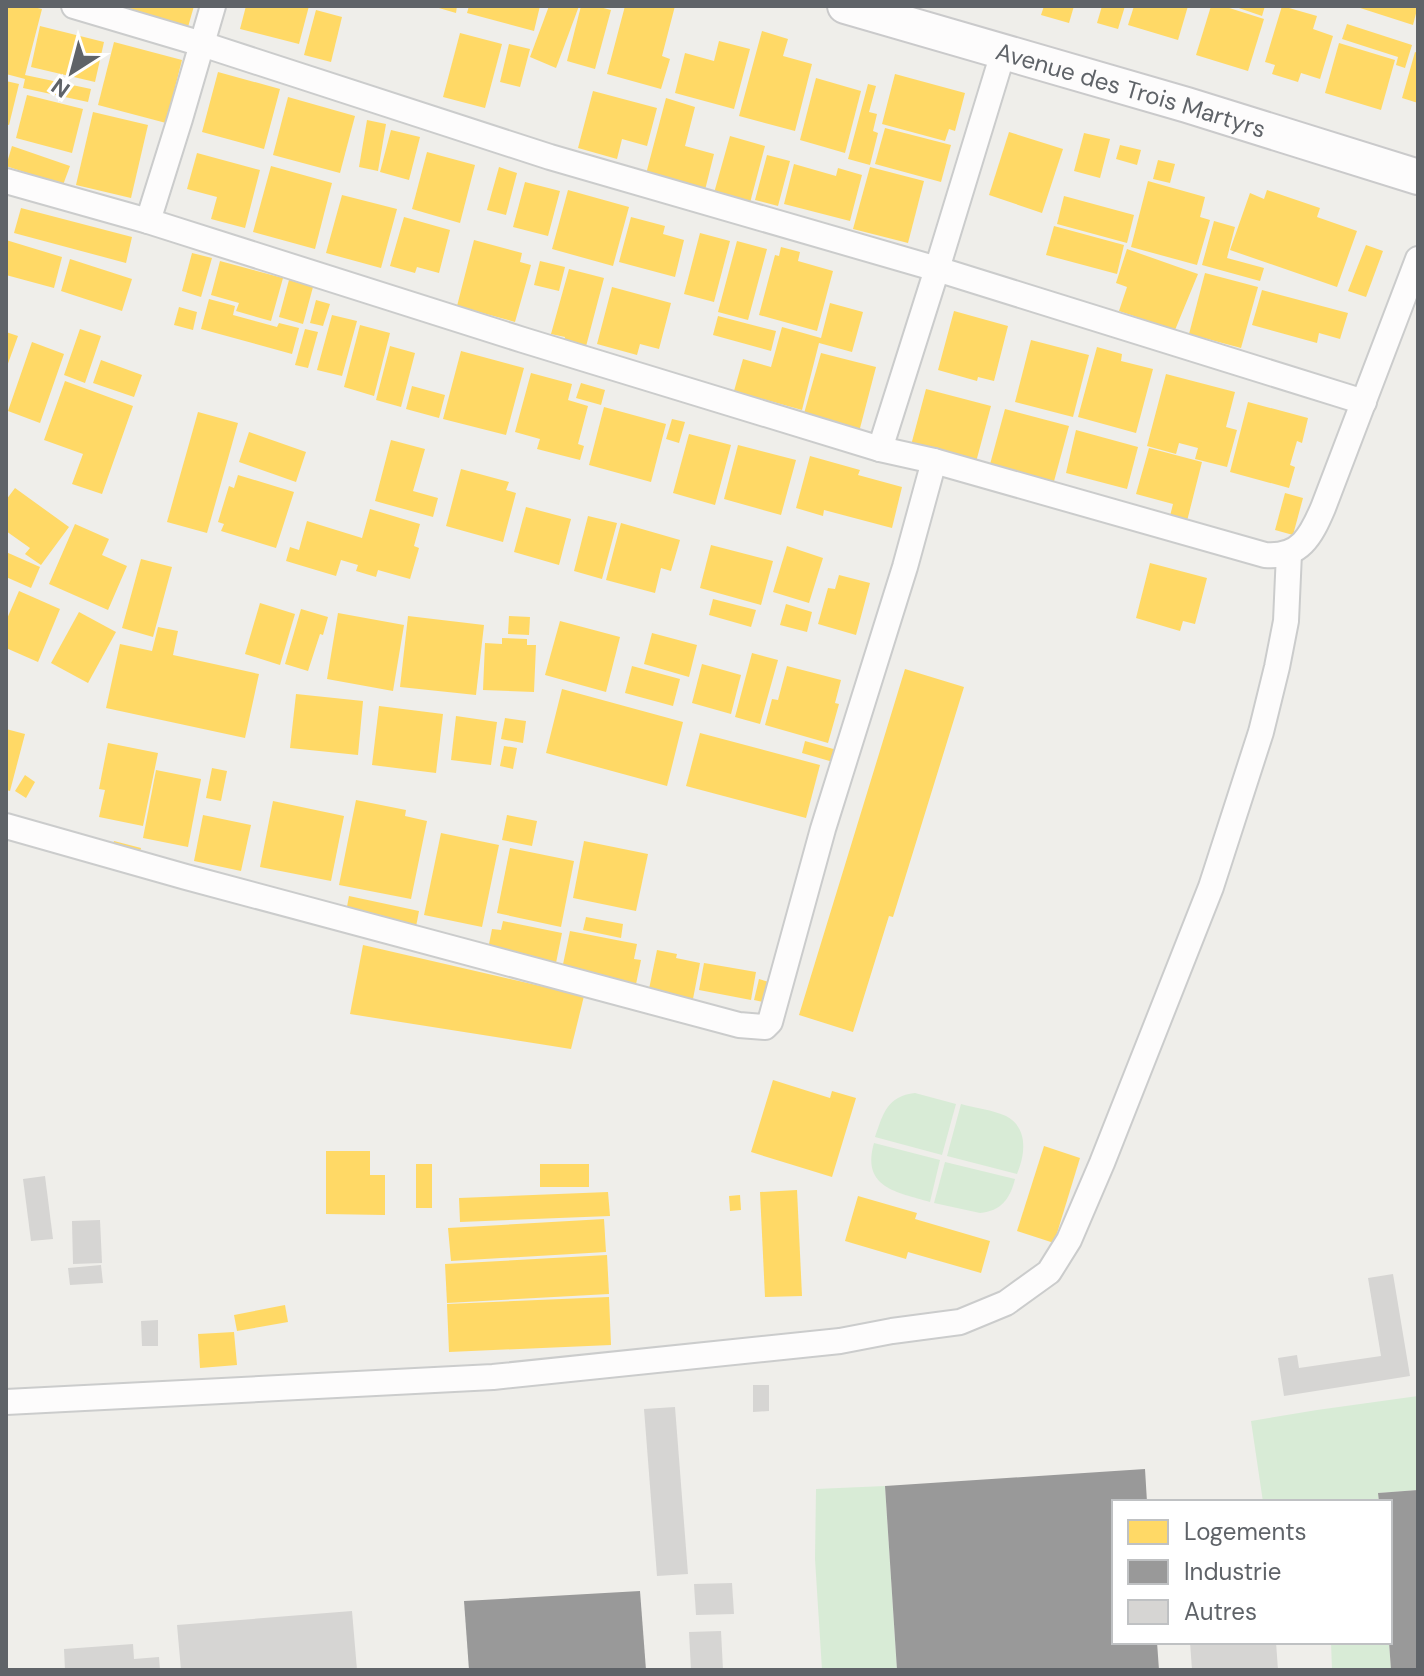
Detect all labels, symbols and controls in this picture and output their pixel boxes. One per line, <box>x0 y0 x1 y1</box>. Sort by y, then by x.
north arrow <box>32 32 112 112</box>
street label: Avenue des Trois Martyrs <box>992 35 1270 144</box>
text: N <box>46 71 76 104</box>
legend <box>1112 1500 1392 1644</box>
text: Logements <box>1184 1516 1307 1547</box>
text: Industrie <box>1184 1556 1281 1587</box>
text: Autres <box>1184 1596 1257 1627</box>

